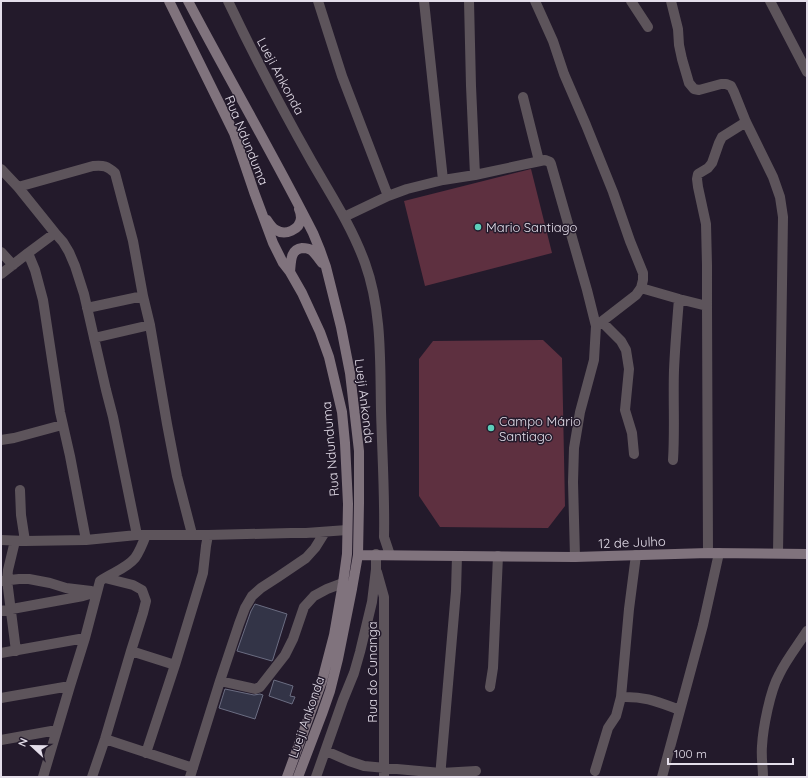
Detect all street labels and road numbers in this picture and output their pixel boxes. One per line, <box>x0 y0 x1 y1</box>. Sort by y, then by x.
street label: Lueji Ankonda <box>254 35 308 117</box>
street label: Rua Ndunduma <box>222 93 272 187</box>
street label: Lueji Ankonda <box>352 358 378 444</box>
street label: Rua Ndunduma <box>318 401 342 497</box>
street label: 12 de Julho <box>598 533 666 551</box>
street label: Rua do Cunanga <box>364 621 380 723</box>
street label: Lueji Ankonda <box>285 674 327 760</box>

